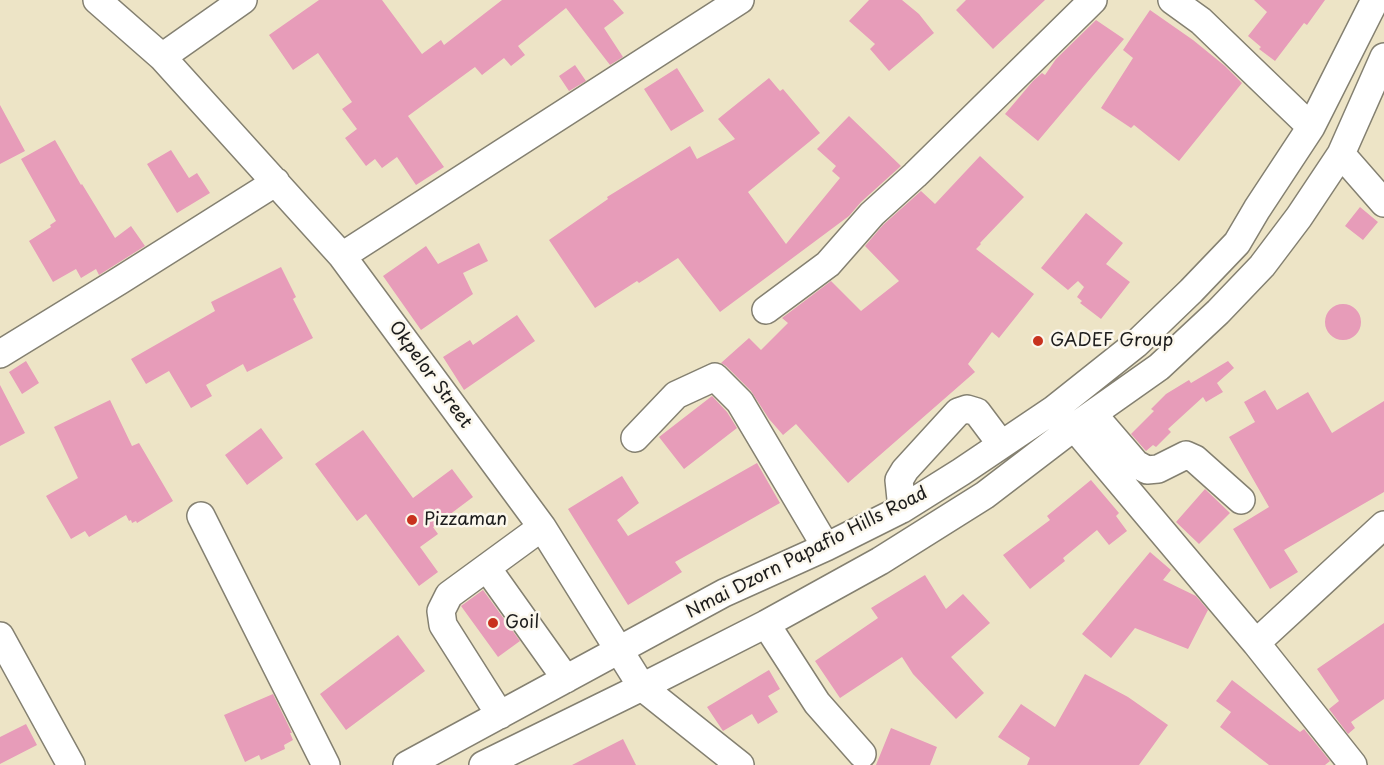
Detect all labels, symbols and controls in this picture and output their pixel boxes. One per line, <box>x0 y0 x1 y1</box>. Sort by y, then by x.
street label: Okpelor Street <box>384 317 476 433</box>
place label: GADEF Group <box>1050 330 1173 352</box>
marker: GADEF Group <box>1031 334 1045 348</box>
street label: Nmai Dzorn Papafio Hills Road <box>683 483 931 623</box>
place label: Pizzaman <box>424 509 507 531</box>
marker: Pizzaman <box>405 513 419 527</box>
place label: Goil <box>505 612 539 634</box>
marker: Goil <box>486 616 500 630</box>

